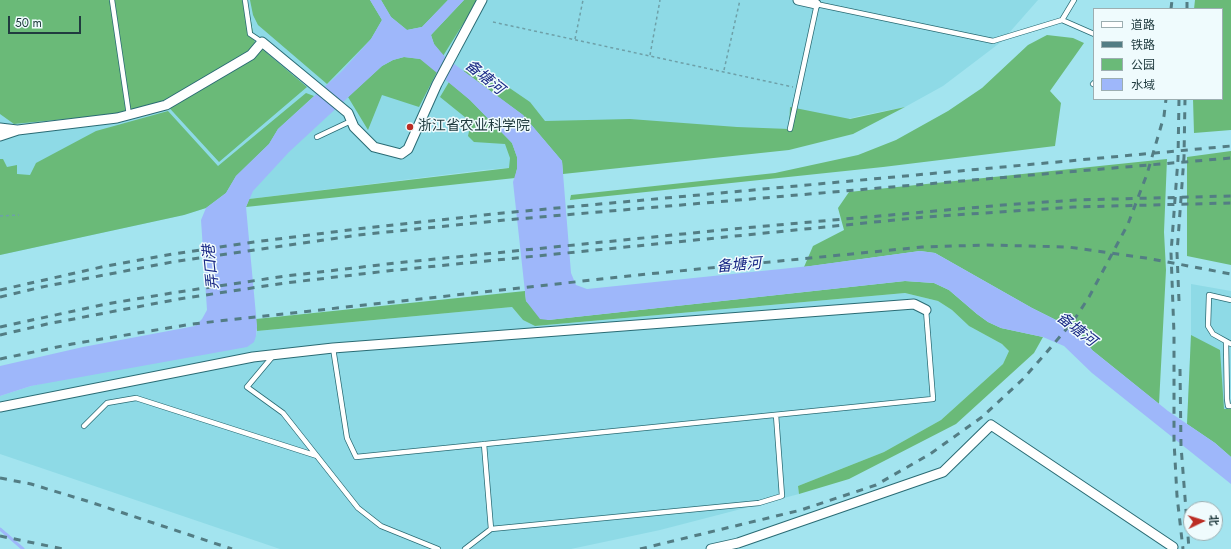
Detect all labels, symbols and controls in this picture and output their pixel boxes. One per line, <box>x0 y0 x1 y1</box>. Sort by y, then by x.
scale bar <box>10 8 83 34</box>
legend <box>1093 8 1223 100</box>
text: 50 m <box>15 14 42 32</box>
text: 道路 <box>1131 16 1155 34</box>
text: 铁路 <box>1131 36 1155 54</box>
text: 公园 <box>1131 56 1155 74</box>
water label: 备塘河 <box>461 57 507 99</box>
text: 水域 <box>1131 76 1155 94</box>
place label: 浙江省农业科学院 <box>418 119 530 135</box>
marker: 浙江省农业科学院 <box>405 122 415 132</box>
water label: 弄口港 <box>201 244 223 290</box>
water label: 备塘河 <box>716 255 762 277</box>
water label: 备塘河 <box>1053 309 1099 351</box>
north arrow <box>1183 501 1223 541</box>
text: 北 <box>1206 514 1222 526</box>

